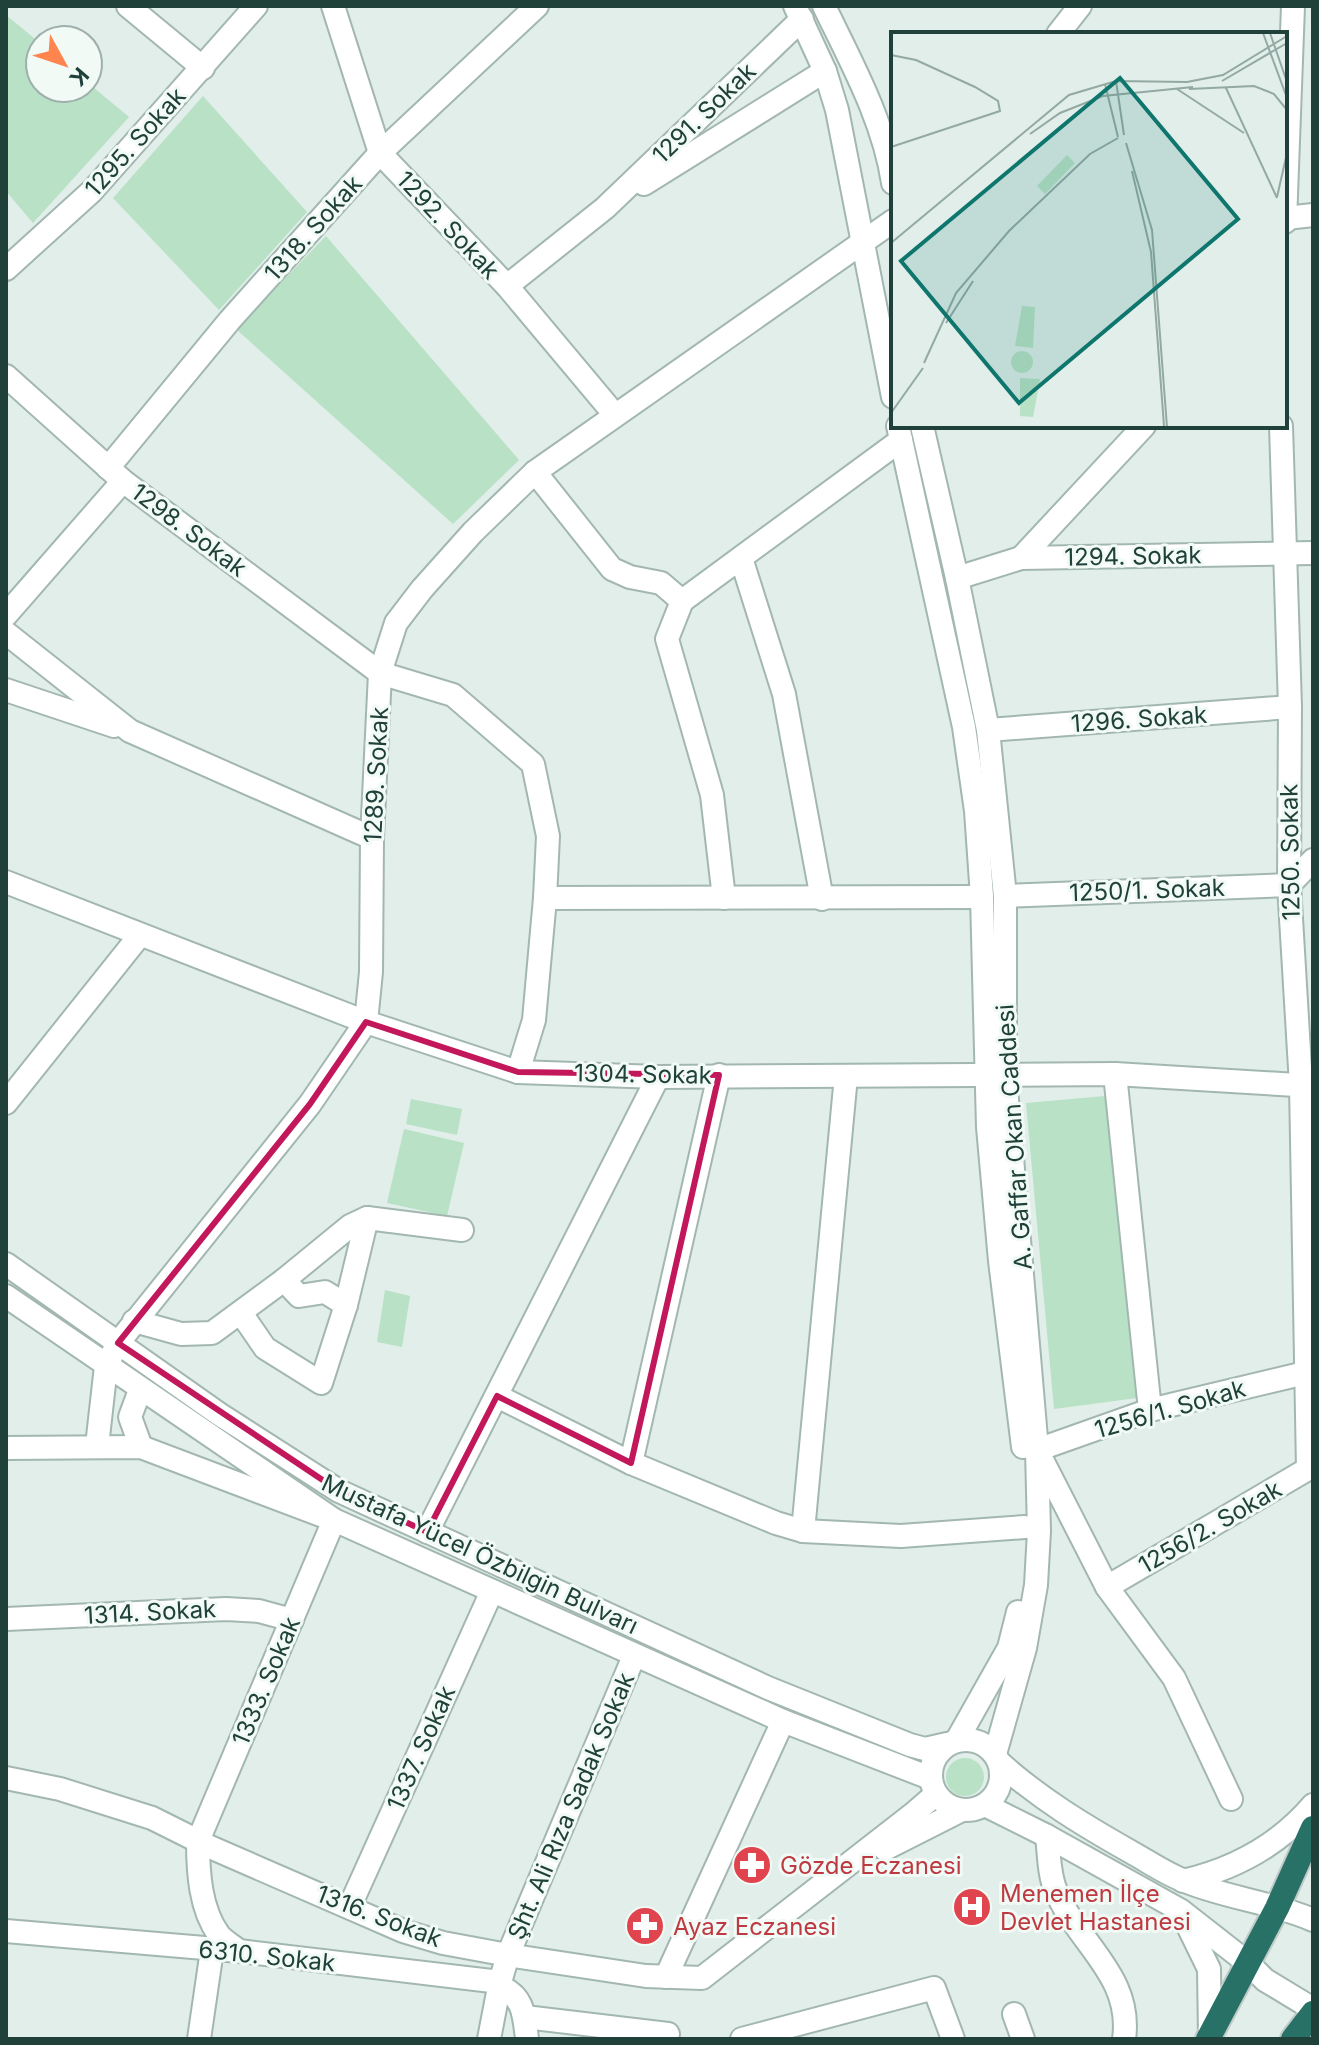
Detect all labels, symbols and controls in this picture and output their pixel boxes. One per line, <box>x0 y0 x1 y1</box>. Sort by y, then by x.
north arrow <box>24 24 104 104</box>
inset map <box>891 32 1287 428</box>
street label: 1291. Sokak <box>646 57 762 169</box>
text: K <box>64 62 94 91</box>
street label: 1295. Sokak <box>79 82 191 202</box>
street label: 1292. Sokak <box>391 165 505 285</box>
street label: 1318. Sokak <box>258 169 368 287</box>
street label: 1298. Sokak <box>126 477 252 583</box>
street label: 1294. Sokak <box>1064 540 1202 572</box>
street label: 1296. Sokak <box>1070 700 1208 738</box>
street label: 1289. Sokak <box>358 706 394 844</box>
street label: 1250. Sokak <box>1274 783 1306 921</box>
street label: 1250/1. Sokak <box>1069 873 1225 907</box>
street label: A. Gaffar Okan Caddesi <box>990 1003 1038 1271</box>
street label: 1304. Sokak <box>574 1058 712 1090</box>
street label: 1256/1. Sokak <box>1091 1374 1249 1444</box>
street label: Mustafa Yücel Özbilgin Bulvarı <box>317 1468 643 1640</box>
street label: 1256/2. Sokak <box>1133 1474 1287 1580</box>
street label: 1314. Sokak <box>83 1594 217 1630</box>
street label: 1333. Sokak <box>226 1612 306 1750</box>
street label: Şht. Ali Rıza Sadak Sokak <box>502 1668 640 1944</box>
street label: 1337. Sokak <box>381 1681 461 1815</box>
pharmacy icon: Gözde Eczanesi <box>731 1844 773 1886</box>
place label: Gözde Eczanesi <box>780 1851 961 1880</box>
street label: 1316. Sokak <box>312 1879 446 1953</box>
place label: Menemen İlçe Devlet Hastanesi <box>1000 1879 1191 1936</box>
hospital icon: Menemen İlçe Devlet Hastanesi <box>951 1886 993 1928</box>
pharmacy icon: Ayaz Eczanesi <box>624 1905 666 1947</box>
place label: Ayaz Eczanesi <box>673 1912 836 1941</box>
street label: 6310. Sokak <box>197 1934 337 1978</box>

